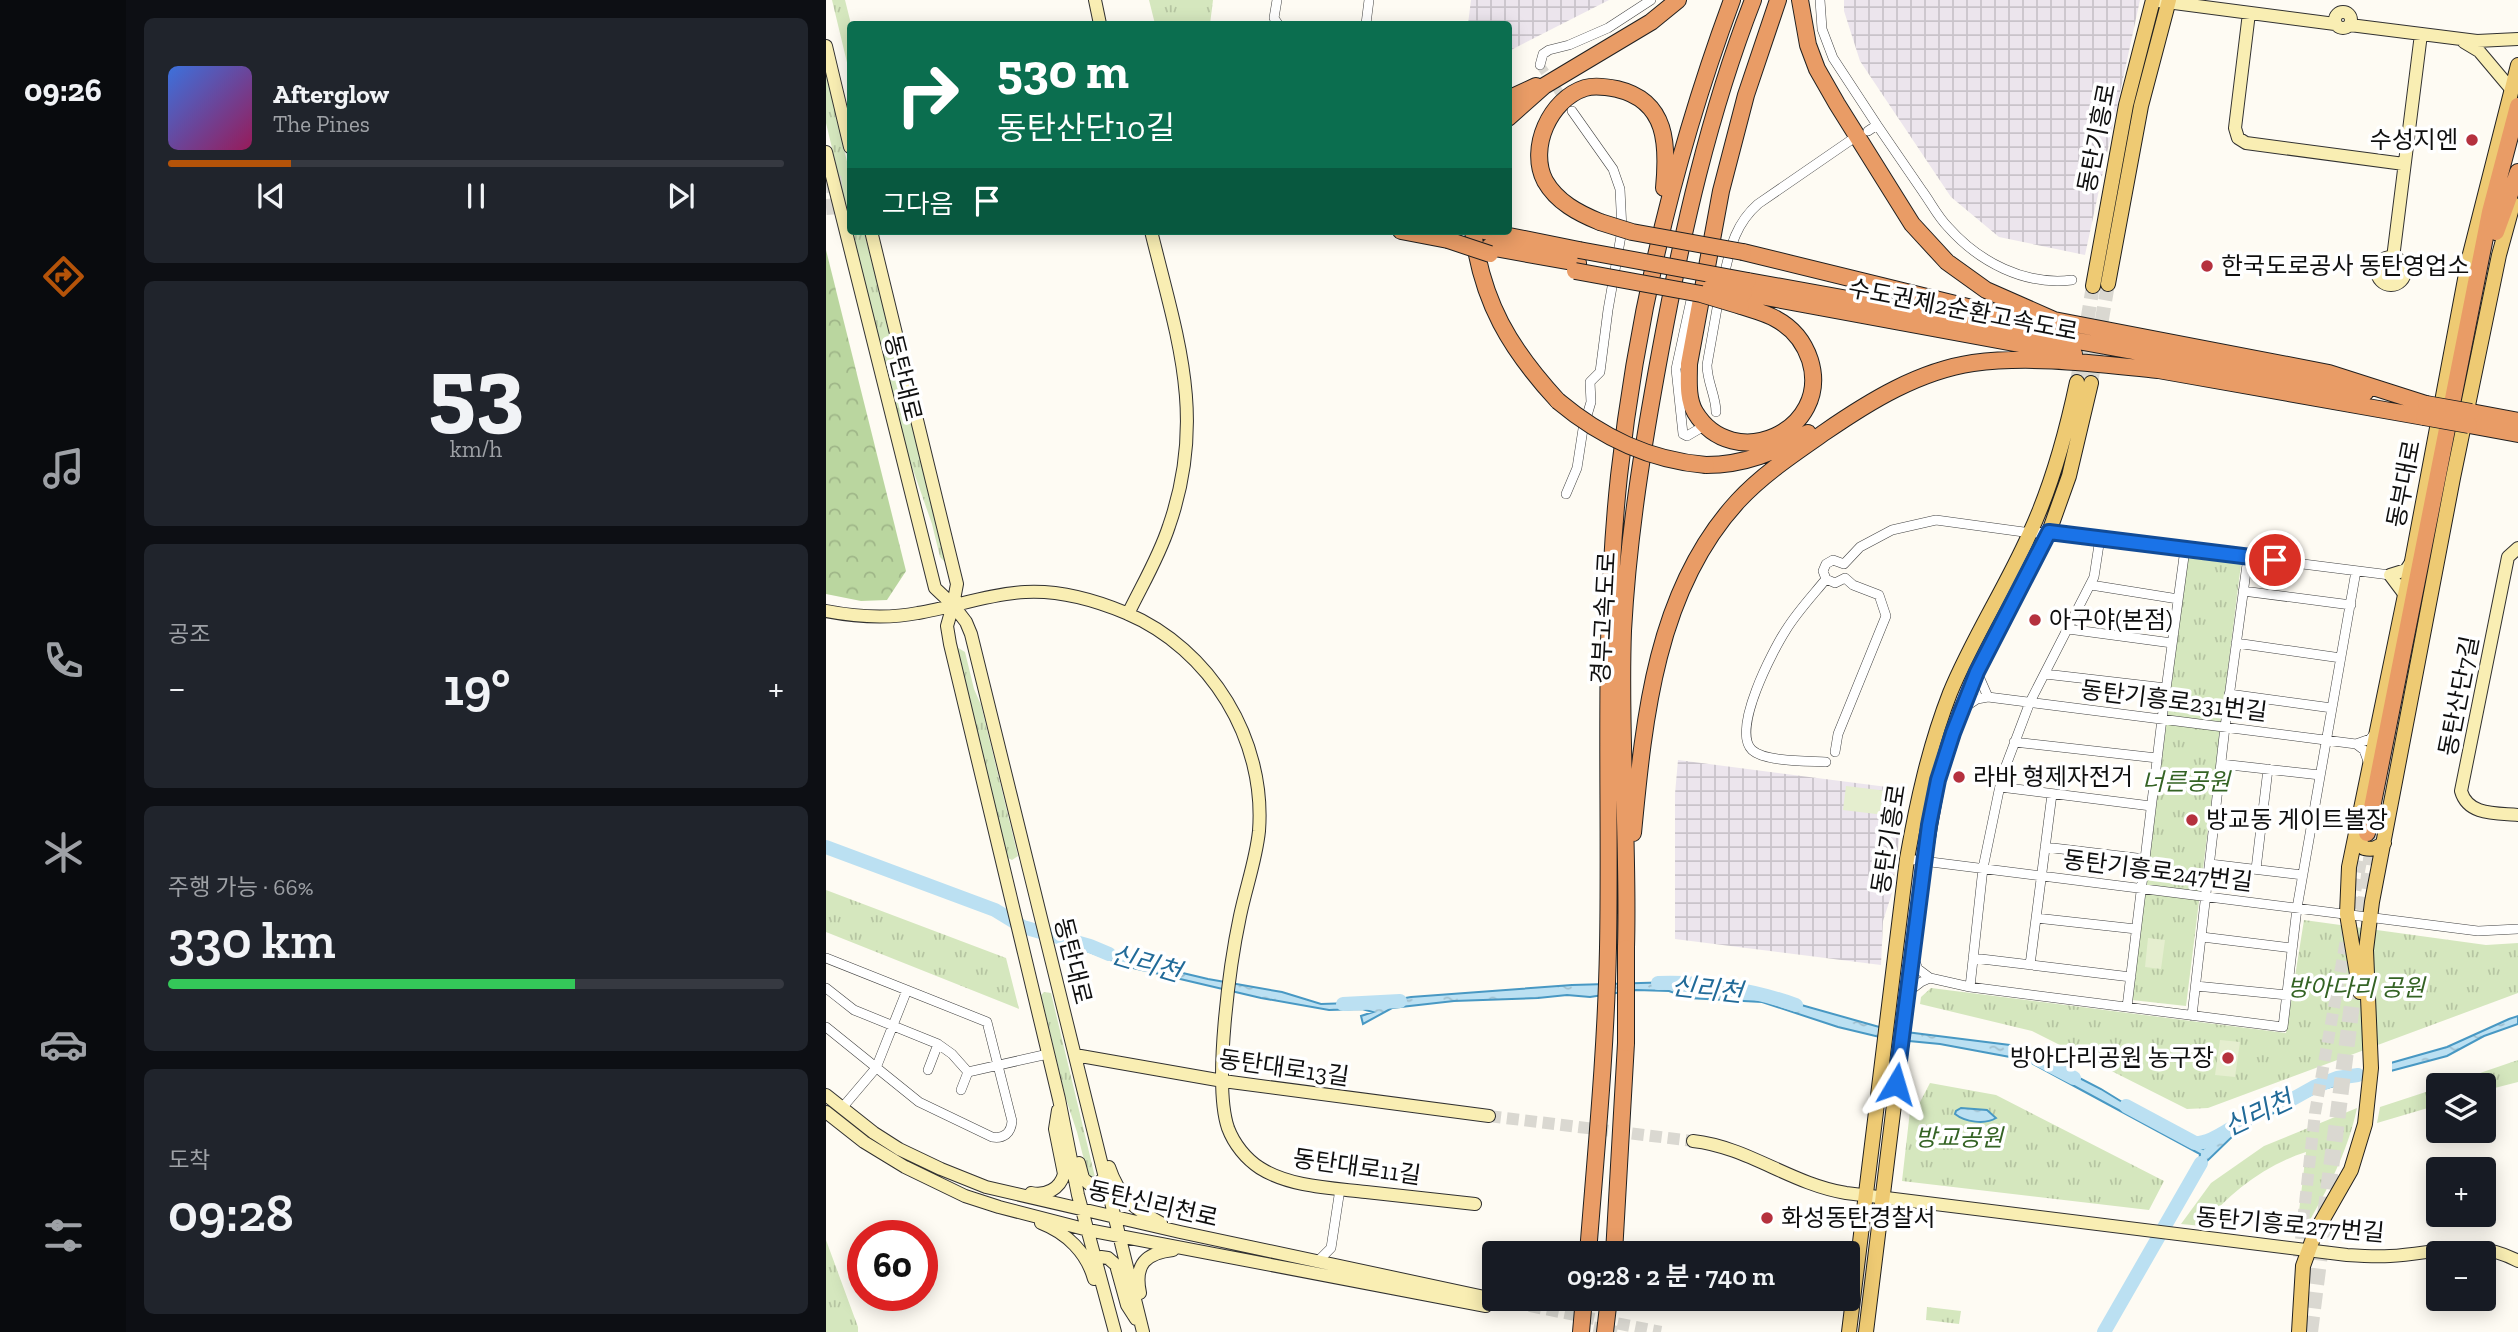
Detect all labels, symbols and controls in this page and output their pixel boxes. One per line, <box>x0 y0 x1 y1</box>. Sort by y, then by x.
text: 530 m <box>997 42 1129 101</box>
icon: right <box>882 49 973 140</box>
text: 09:26 <box>24 71 102 109</box>
text: Afterglow <box>273 78 389 110</box>
street label: 동탄기흥로 <box>2072 81 2121 195</box>
text: 동탄산단10길 <box>997 109 1175 147</box>
text: The Pines <box>273 110 370 138</box>
place label: 수성지엔 <box>2370 125 2458 154</box>
marker: 수성지엔 <box>2464 132 2480 148</box>
icon: previous <box>252 177 290 215</box>
icon: pause <box>457 177 495 215</box>
icon: next <box>662 177 700 215</box>
icon: arrive <box>968 182 1006 220</box>
text: 그다음 <box>882 188 954 220</box>
place label: 한국도로공사 동탄영업소 <box>2221 251 2469 280</box>
icon: directions <box>39 252 88 301</box>
marker: 한국도로공사 동탄영업소 <box>2199 258 2215 274</box>
street label: 수도권제2순환고속도로 <box>1846 273 2080 346</box>
street label: 동탄대로 <box>879 332 928 424</box>
text: 53 <box>428 335 524 444</box>
text: km/h <box>450 435 502 463</box>
street label: 동부대로 <box>2381 438 2426 530</box>
icon: music <box>39 444 88 493</box>
pin <box>2245 530 2305 590</box>
icon: arrive <box>2256 541 2294 579</box>
street label: 경부고속도로 <box>1586 551 1621 685</box>
place label: 아구야(본점) <box>2049 605 2173 634</box>
marker: 아구야(본점) <box>2027 612 2043 628</box>
text: 공조 <box>168 620 210 648</box>
street label: 동탄산단7길 <box>2433 633 2484 758</box>
icon: phone <box>39 636 88 685</box>
text: 19° <box>443 656 511 718</box>
text: − <box>168 665 186 711</box>
text: + <box>768 665 784 711</box>
street label: 동탄기흥로231번길 <box>2079 675 2269 726</box>
place label: 라바 형제자전거 <box>1973 762 2133 791</box>
park label: 너른공원 <box>2142 767 2232 796</box>
marker: 라바 형제자전거 <box>1951 769 1967 785</box>
street label: 동탄기흥로 <box>1866 782 1911 896</box>
place label: 방교동 게이트볼장 <box>2206 805 2388 834</box>
marker: 방교동 게이트볼장 <box>2184 812 2200 828</box>
icon: climate <box>39 828 88 877</box>
street label: 동탄기흥로247번길 <box>2062 844 2255 897</box>
text: 주행 가능 · 66% <box>168 873 314 901</box>
text: 330 km <box>168 909 336 971</box>
street label: 동탄대로 <box>1049 915 1098 1007</box>
water label: 신리천 <box>1107 938 1188 989</box>
water label: 신리천 <box>1670 969 1747 1009</box>
park label: 방아다리 공원 <box>2287 973 2427 1002</box>
icon: car <box>39 1020 88 1069</box>
place label: 방아다리공원 농구장 <box>2010 1043 2214 1072</box>
street label: 동탄대로13길 <box>1217 1044 1351 1091</box>
position arrow <box>1859 1047 1933 1121</box>
marker: 방아다리공원 농구장 <box>2220 1050 2236 1066</box>
map controls <box>2426 1073 2496 1311</box>
button: layers <box>2426 1073 2496 1143</box>
water label: 신리천 <box>2219 1082 2300 1143</box>
park label: 방교공원 <box>1915 1123 2005 1152</box>
street label: 동탄대로11길 <box>1291 1143 1423 1190</box>
text: 도착 <box>168 1146 210 1174</box>
button: + <box>2426 1157 2496 1227</box>
street label: 동탄신리천로 <box>1085 1174 1221 1233</box>
text: 09:28 <box>168 1182 294 1244</box>
street label: 동탄기흥로277번길 <box>2194 1202 2386 1247</box>
place label: 화성동탄경찰서 <box>1781 1203 1936 1232</box>
marker: 화성동탄경찰서 <box>1759 1210 1775 1226</box>
icon: filters <box>39 1211 88 1260</box>
speed limit sign: 60 <box>847 1220 938 1311</box>
button: − <box>2426 1241 2496 1311</box>
text: 09:28 · 2 분 · 740 m <box>1567 1260 1775 1292</box>

